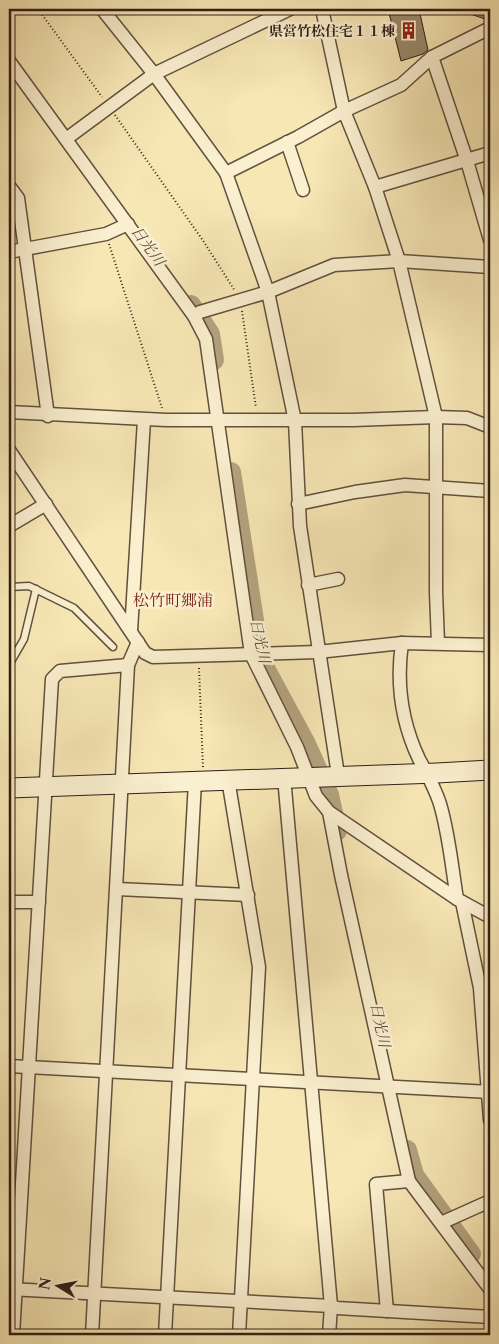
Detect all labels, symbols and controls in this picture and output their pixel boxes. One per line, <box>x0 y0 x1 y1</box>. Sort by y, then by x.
building icon: 県営竹松住宅１１棟 <box>399 21 419 41</box>
place label: 県営竹松住宅１１棟 <box>269 22 395 40</box>
water label: 日光川 <box>127 222 170 271</box>
district label: 松竹町郷浦 <box>133 590 213 610</box>
water label: 日光川 <box>246 617 275 667</box>
water label: 日光川 <box>367 1001 395 1051</box>
north arrow <box>32 1262 82 1312</box>
text: N <box>35 1276 55 1291</box>

